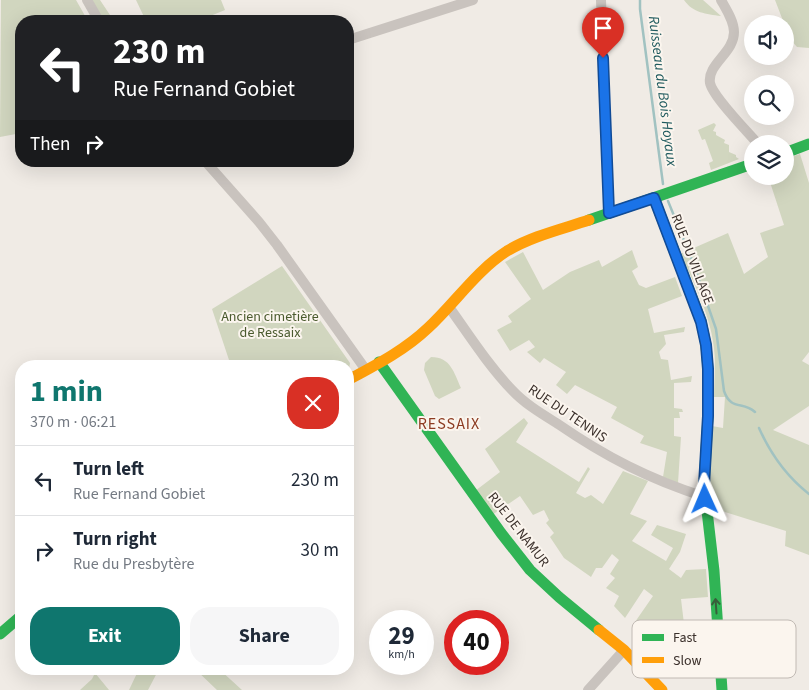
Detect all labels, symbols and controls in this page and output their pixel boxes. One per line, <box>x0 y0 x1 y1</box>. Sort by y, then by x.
pin <box>582 7 624 58</box>
icon: arrive <box>589 14 617 42</box>
water label: Ruisseau du Bois Hoyaux <box>643 15 682 168</box>
map controls <box>744 15 794 185</box>
button: sound <box>744 15 794 65</box>
text: 230 m <box>113 27 205 77</box>
icon: left <box>30 35 95 100</box>
text: Rue Fernand Gobiet <box>113 73 295 105</box>
button: search <box>744 75 794 125</box>
icon: right <box>80 130 108 158</box>
text: Then <box>30 131 70 158</box>
button: layers <box>744 135 794 185</box>
street label: RUE DU VILLAGE <box>666 211 719 308</box>
park label: Ancien cimetière de Ressaix <box>221 307 319 343</box>
text: 1 min <box>30 370 103 413</box>
button: close <box>287 377 339 429</box>
street label: RUE DU TENNIS <box>524 380 611 448</box>
text: 370 m · 06:21 <box>30 411 117 433</box>
district label: RESSAIX <box>418 413 480 435</box>
text: Turn left <box>73 456 144 483</box>
icon: left <box>30 467 58 495</box>
text: 230 m <box>291 467 339 494</box>
position arrow <box>678 472 730 524</box>
text: Rue Fernand Gobiet <box>73 483 205 505</box>
street label: RUE DE NAMUR <box>483 488 554 571</box>
text: Turn right <box>73 526 157 553</box>
icon: right <box>30 537 58 565</box>
text: 30 m <box>301 537 339 564</box>
text: Rue du Presbytère <box>73 553 195 575</box>
one-way arrow <box>712 599 721 615</box>
button: Exit <box>30 607 180 665</box>
button: Share <box>190 607 339 665</box>
speed limit sign: 40 <box>444 610 509 675</box>
text: 29 <box>388 618 415 654</box>
legend <box>632 620 796 678</box>
text: Fast <box>673 628 697 648</box>
text: km/h <box>388 646 415 663</box>
text: Slow <box>673 651 702 671</box>

